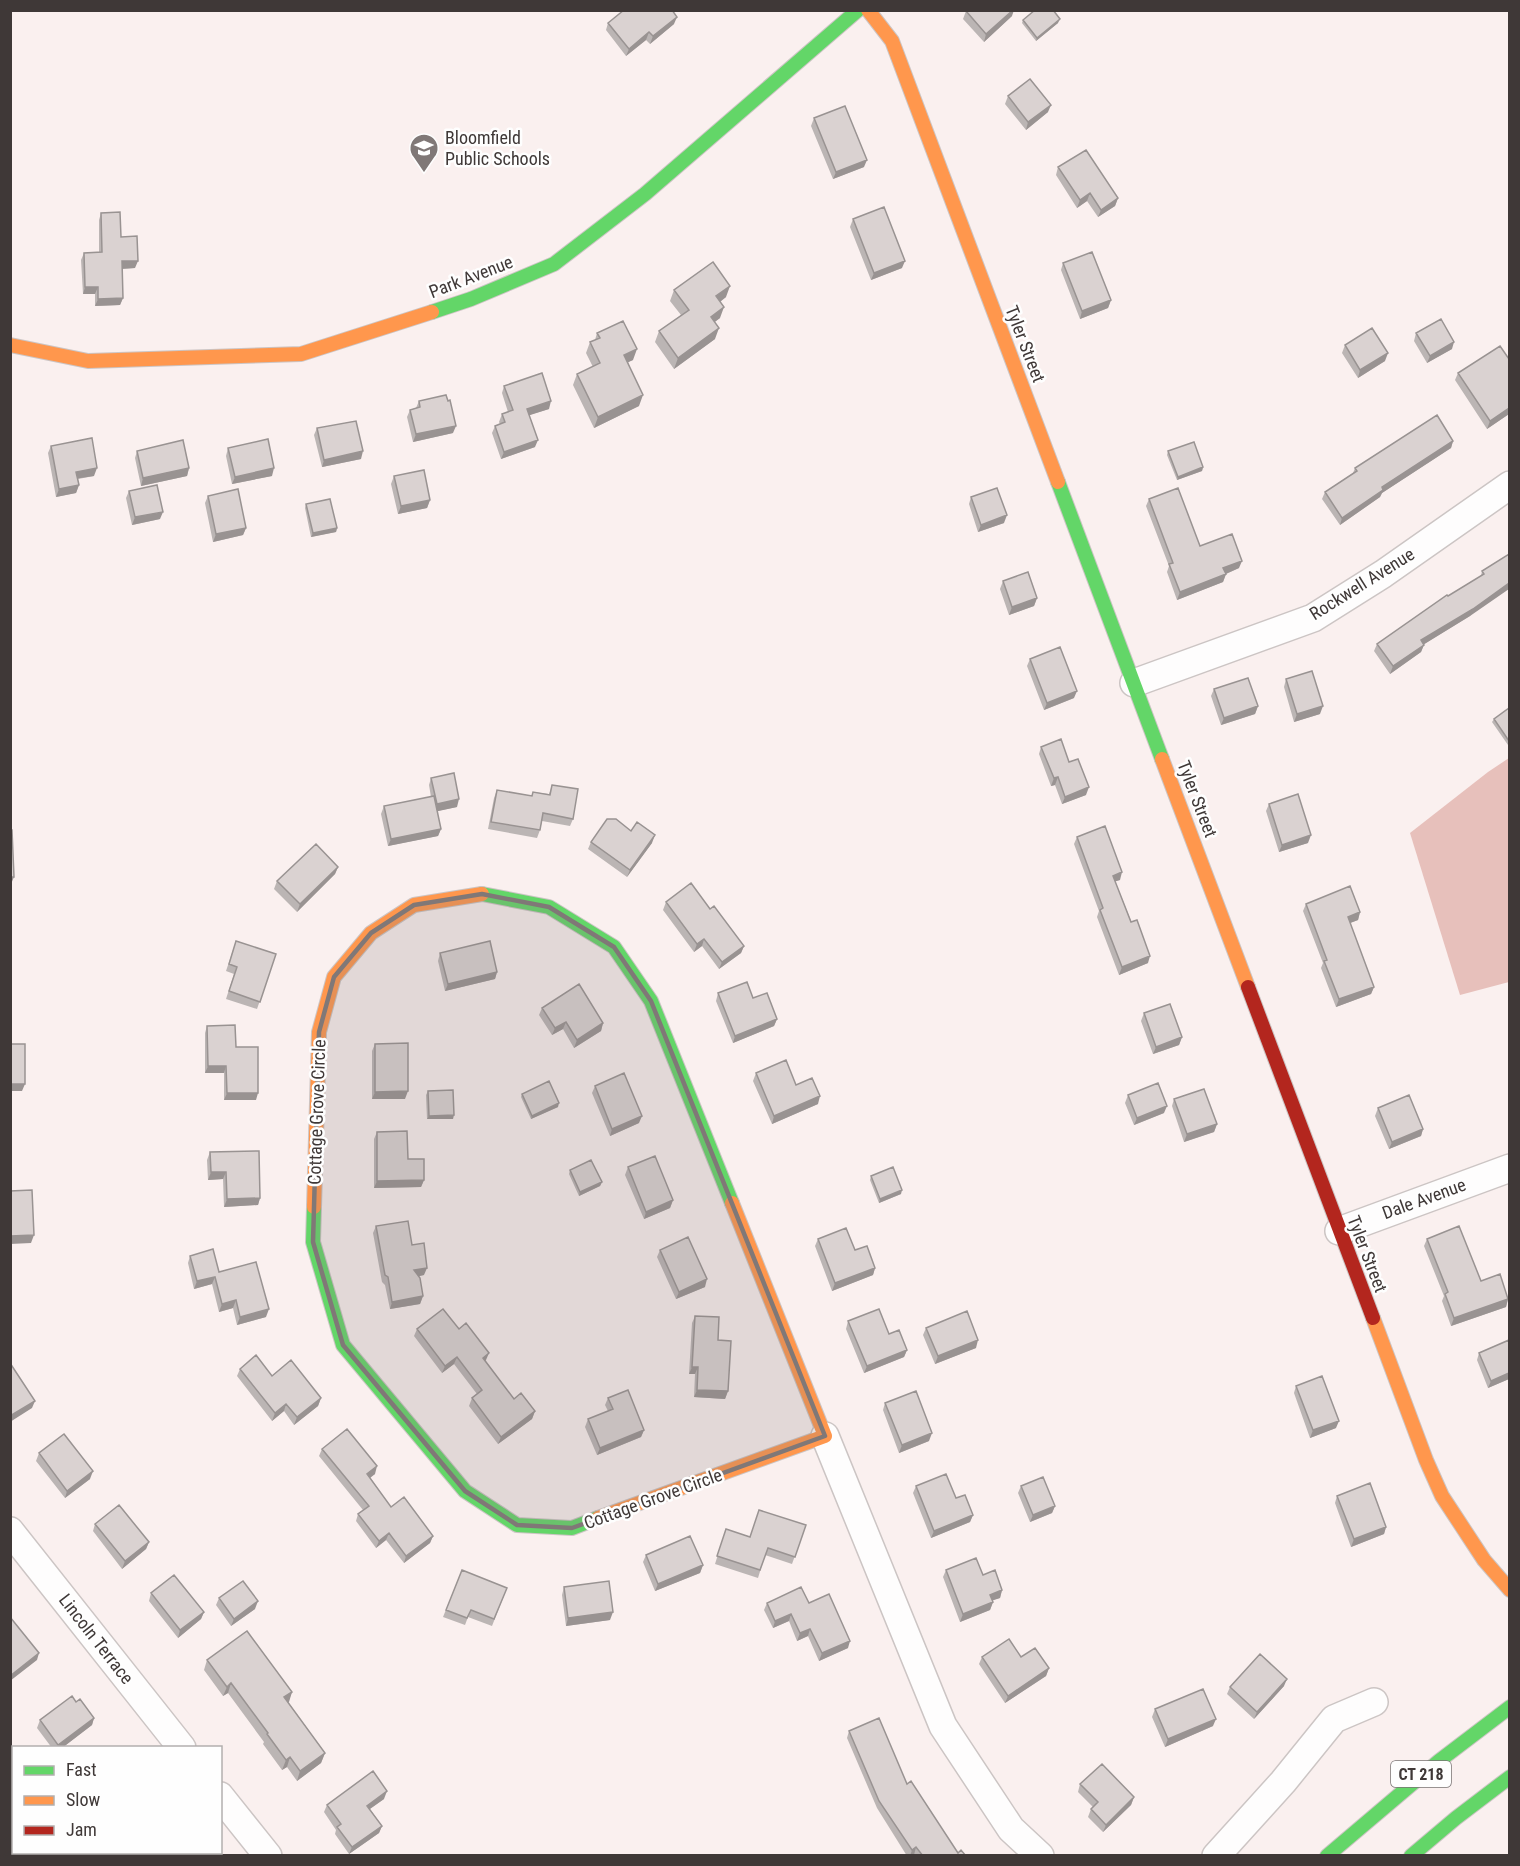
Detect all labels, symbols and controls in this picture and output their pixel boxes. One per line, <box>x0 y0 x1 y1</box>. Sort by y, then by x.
place label: Bloomfield Public Schools <box>445 127 550 169</box>
school or university icon: Bloomfield Public Schools <box>408 132 440 174</box>
street label: Park Avenue <box>426 251 516 302</box>
street label: Tyler Street <box>1001 302 1050 385</box>
street label: Rockwell Avenue <box>1306 543 1418 624</box>
street label: Tyler Street <box>1173 757 1222 840</box>
street label: Cottage Grove Circle <box>303 1039 330 1185</box>
street label: Dale Avenue <box>1379 1174 1468 1223</box>
street label: Tyler Street <box>1343 1212 1392 1295</box>
street label: Cottage Grove Circle <box>581 1464 725 1533</box>
street label: Lincoln Terrace <box>55 1590 138 1688</box>
legend <box>12 1746 222 1854</box>
text: Fast <box>66 1759 97 1780</box>
road number: CT 218 <box>1391 1761 1451 1787</box>
text: Slow <box>66 1789 101 1810</box>
text: Jam <box>66 1819 97 1840</box>

